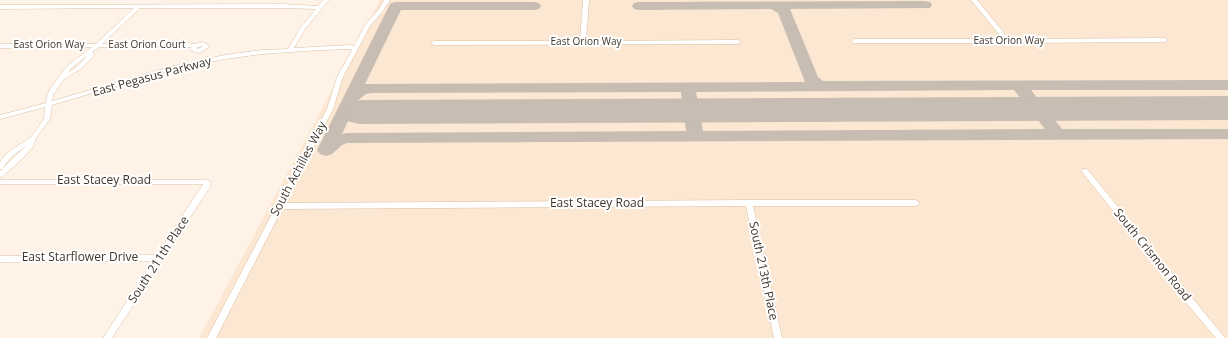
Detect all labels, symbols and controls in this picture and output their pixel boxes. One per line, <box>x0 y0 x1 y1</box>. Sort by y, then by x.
street label: East Orion Way <box>974 35 1044 47</box>
street label: East Orion Way <box>551 36 621 48</box>
street label: East Orion Way <box>14 39 84 51</box>
street label: East Orion Court <box>108 39 186 51</box>
street label: East Pegasus Parkway <box>91 54 213 100</box>
street label: South Achilles Way <box>268 119 330 219</box>
street label: East Stacey Road <box>57 174 151 188</box>
street label: East Stacey Road <box>550 197 644 211</box>
street label: South Crismon Road <box>1110 206 1194 304</box>
street label: South 211th Place <box>126 214 192 306</box>
street label: South 213th Place <box>745 220 781 322</box>
street label: East Starflower Drive <box>22 251 138 265</box>

